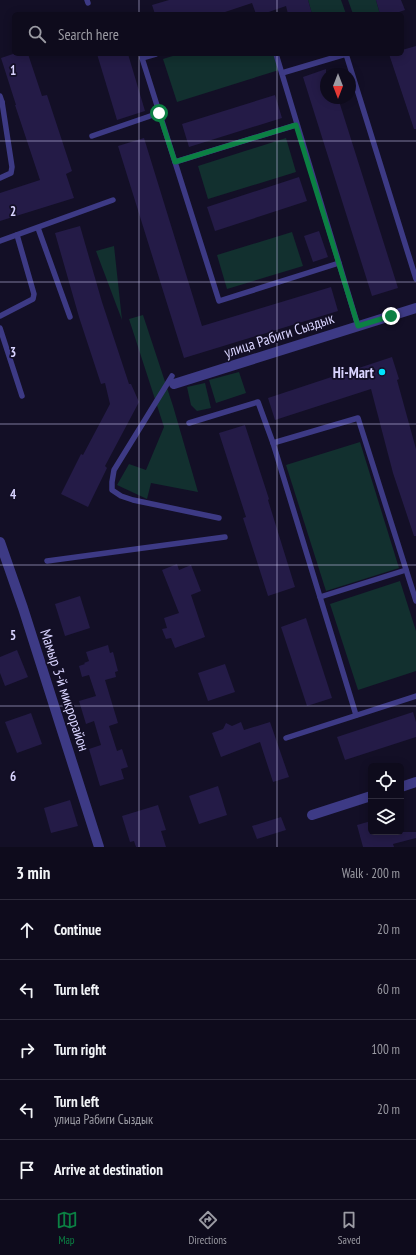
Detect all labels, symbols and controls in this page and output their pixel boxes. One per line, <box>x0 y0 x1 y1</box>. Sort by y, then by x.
search box <box>12 12 404 56</box>
icon: search <box>26 23 48 45</box>
text: Search here <box>58 25 119 44</box>
text: 1 <box>10 62 16 79</box>
north arrow <box>320 68 356 104</box>
route start <box>150 104 168 122</box>
text: 2 <box>10 203 16 220</box>
route end <box>382 307 400 325</box>
street label: улица Рабиги Сыздык <box>222 308 336 362</box>
text: 3 <box>10 344 16 361</box>
place label: Hi-Mart <box>333 363 375 382</box>
marker: Hi-Mart <box>377 367 387 377</box>
text: 4 <box>10 486 17 503</box>
street label: Мамыр 3-й микрорайон <box>36 626 94 754</box>
text: 5 <box>10 627 16 644</box>
map controls <box>368 763 404 835</box>
button: locate <box>368 763 404 799</box>
text: 6 <box>10 768 16 785</box>
button: layers <box>368 799 404 835</box>
text: 3 min <box>16 862 50 884</box>
text: Walk · 200 m <box>342 865 400 882</box>
icon: ahead <box>16 919 38 941</box>
text: Continue <box>54 920 101 939</box>
text: 20 m <box>377 921 400 938</box>
icon: left <box>16 979 38 1001</box>
text: Turn left <box>54 980 99 999</box>
text: 60 m <box>377 981 400 998</box>
icon: right <box>16 1039 38 1061</box>
text: Turn right <box>54 1040 106 1059</box>
text: 100 m <box>371 1041 400 1058</box>
text: Turn left <box>54 1092 99 1111</box>
icon: left <box>16 1099 38 1121</box>
text: 20 m <box>377 1101 400 1118</box>
text: улица Рабиги Сыздык <box>54 1111 153 1128</box>
icon: arrive <box>16 1159 38 1181</box>
text: Arrive at destination <box>54 1160 163 1179</box>
tab: Map <box>56 1209 78 1247</box>
tab: Directions <box>189 1209 227 1247</box>
tab: Saved <box>338 1209 360 1247</box>

